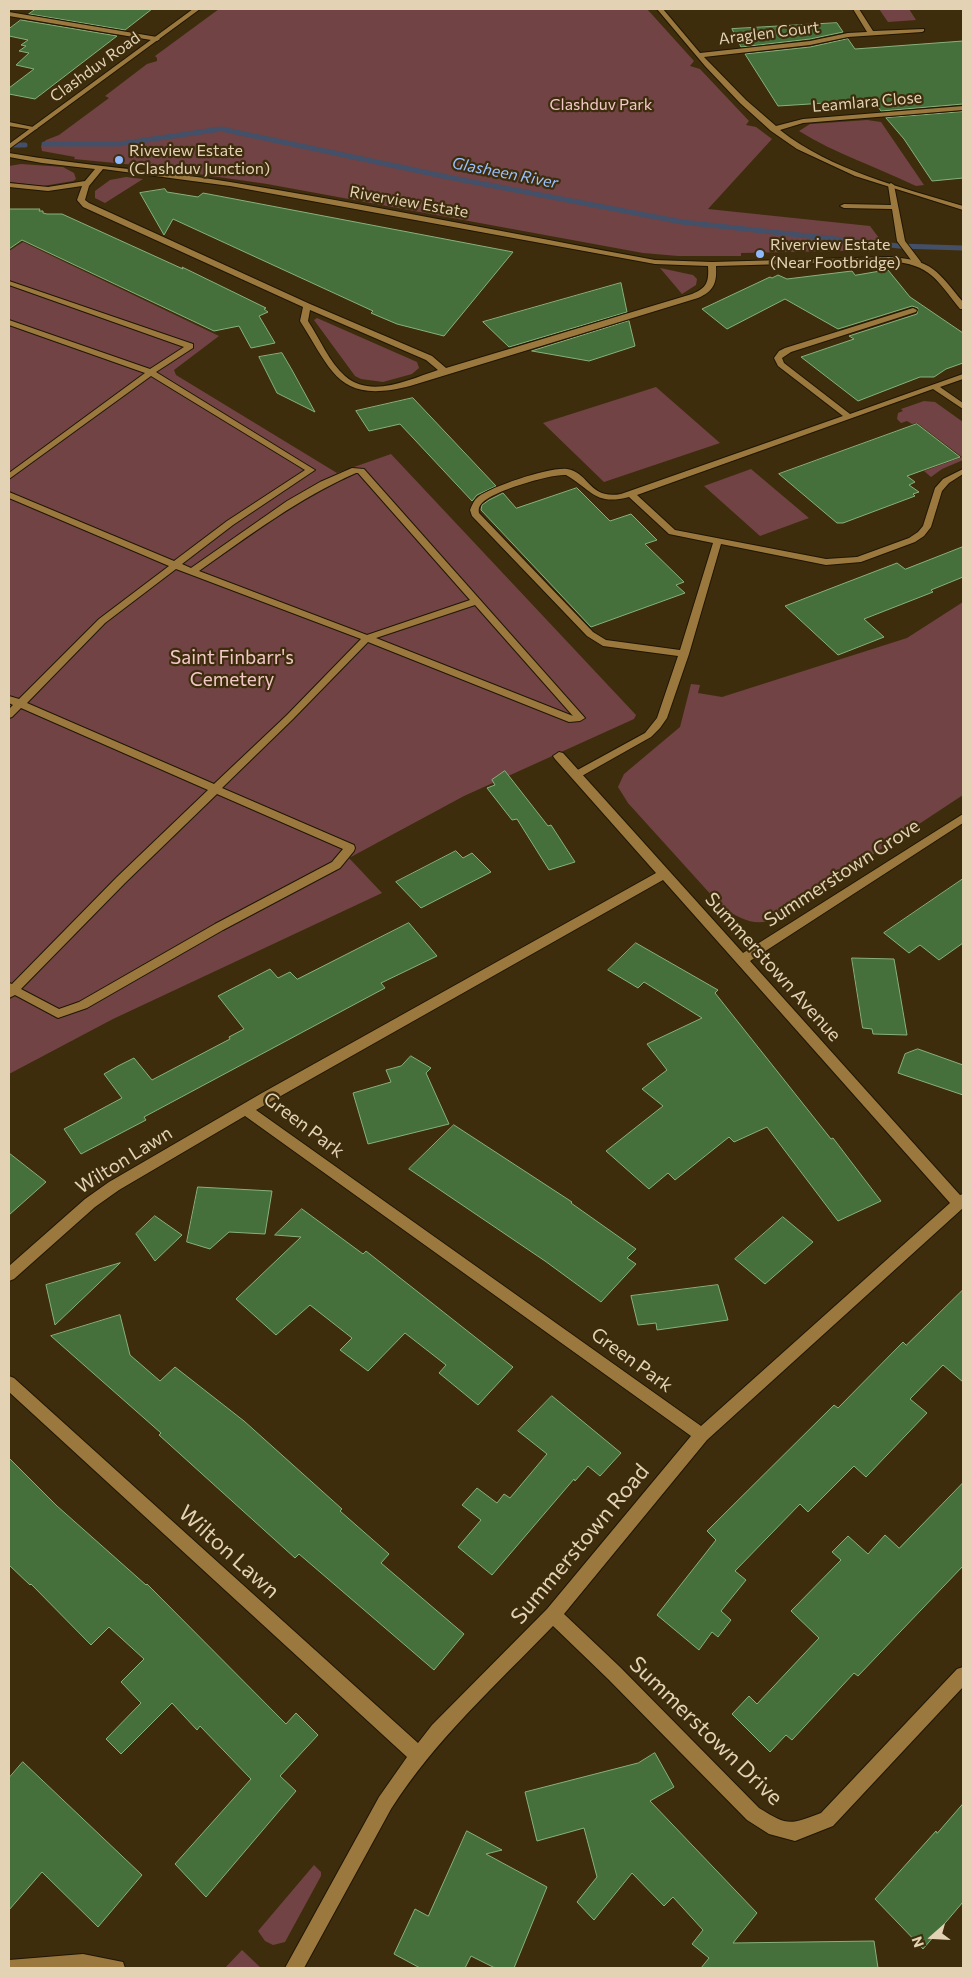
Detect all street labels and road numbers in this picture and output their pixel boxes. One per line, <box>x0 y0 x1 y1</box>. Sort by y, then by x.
street label: Araglen Court <box>717 17 821 49</box>
street label: Clashduv Road <box>46 28 144 106</box>
street label: Leamlara Close <box>811 88 923 116</box>
street label: Riverview Estate <box>348 182 470 222</box>
street label: Summerstown Grove <box>760 814 924 932</box>
street label: Summerstown Avenue <box>700 888 846 1046</box>
street label: Green Park <box>259 1087 349 1163</box>
street label: Wilton Lawn <box>72 1121 176 1199</box>
street label: Green Park <box>587 1323 677 1397</box>
street label: Summerstown Road <box>505 1459 655 1629</box>
street label: Wilton Lawn <box>173 1500 285 1604</box>
street label: Summerstown Drive <box>624 1651 788 1811</box>

